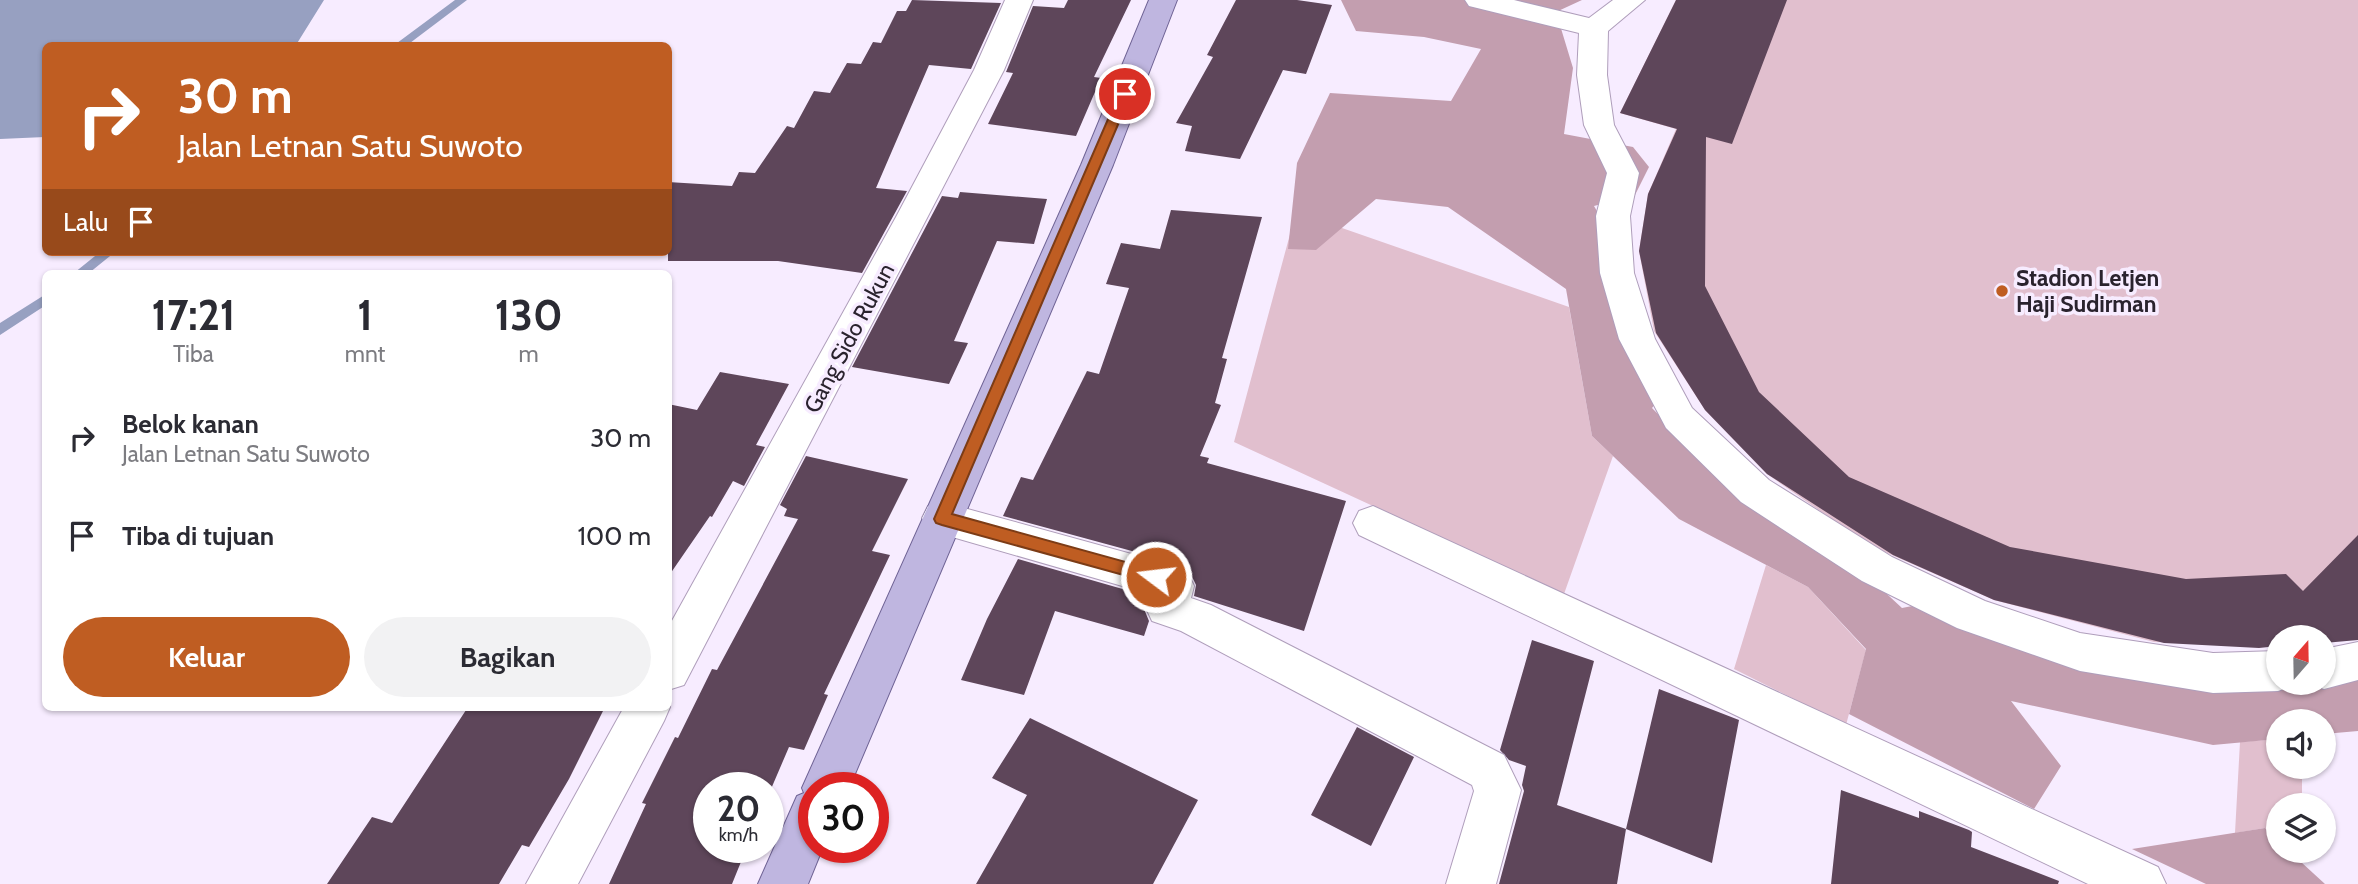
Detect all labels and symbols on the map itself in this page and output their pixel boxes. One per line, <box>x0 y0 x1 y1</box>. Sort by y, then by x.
pin <box>1095 64 1155 124</box>
street label: Gang Sido Rukun <box>798 258 900 418</box>
place label: Stadion Letjen Haji Sudirman <box>2016 264 2159 318</box>
marker: Stadion Letjen Haji Sudirman <box>1994 283 2010 299</box>
position arrow <box>1119 540 1193 614</box>
north arrow <box>2266 625 2336 695</box>
speed limit sign: 30 <box>798 772 889 863</box>

